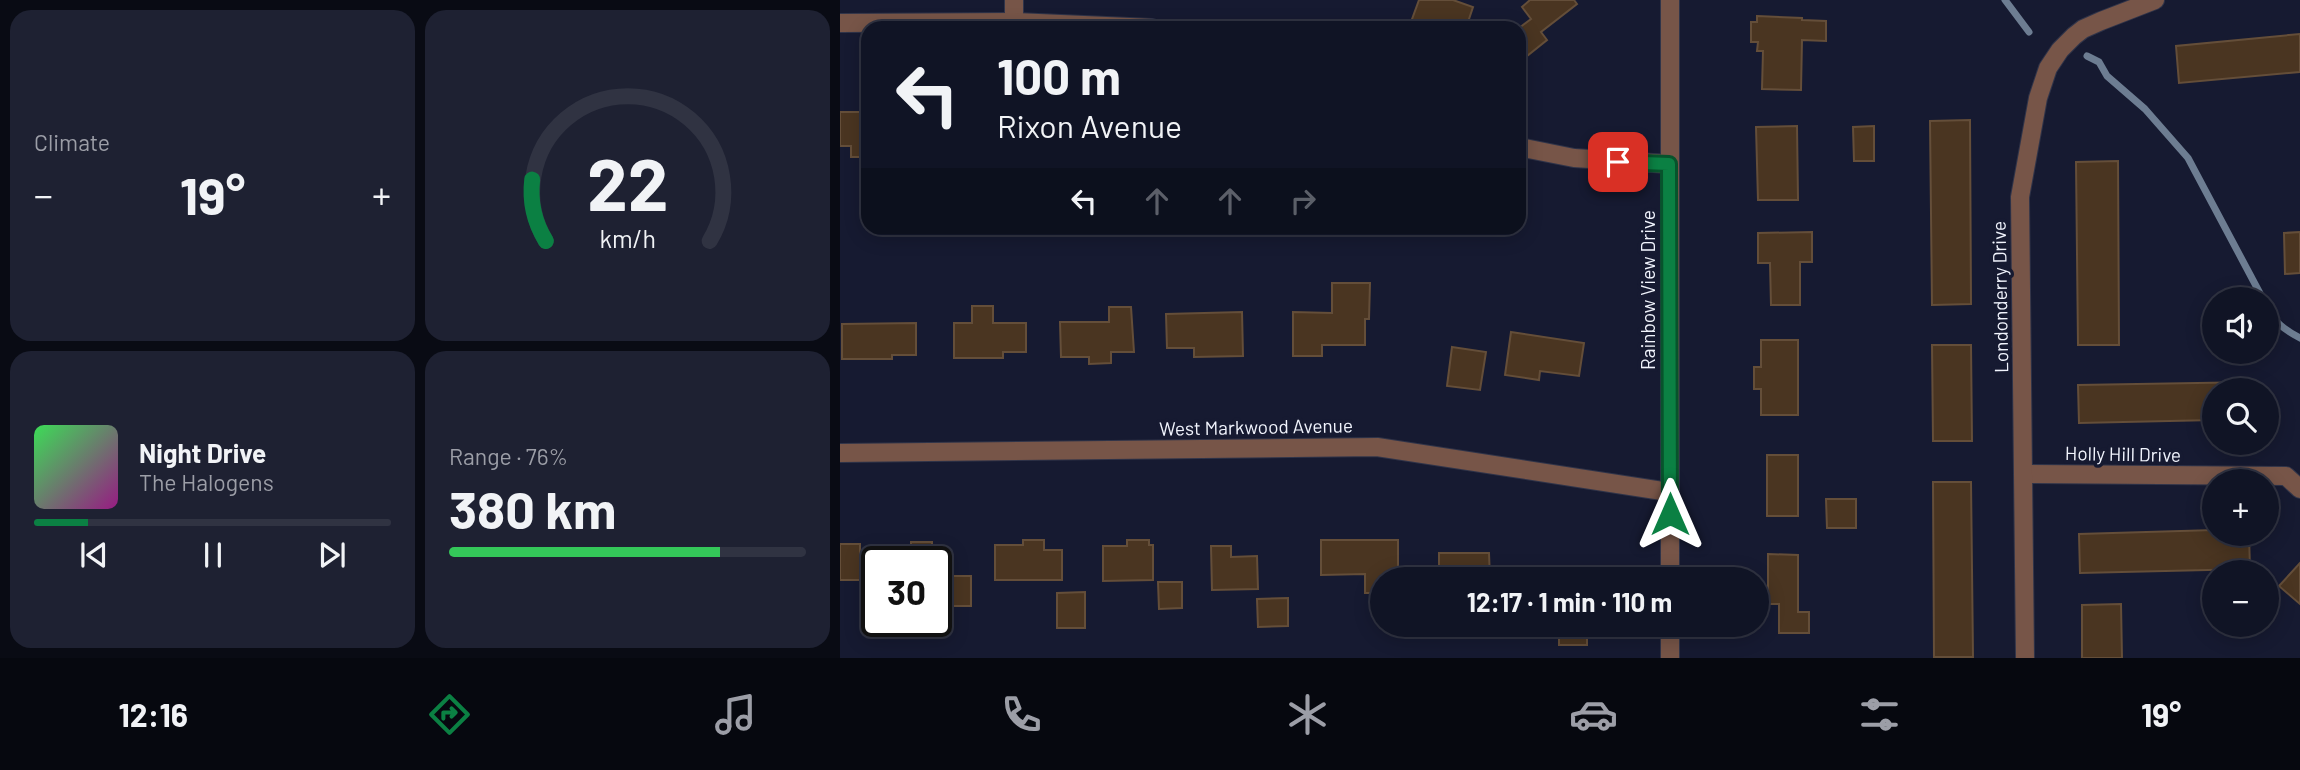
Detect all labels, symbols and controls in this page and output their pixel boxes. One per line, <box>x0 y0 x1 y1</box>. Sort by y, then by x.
text: 100 m <box>997 46 1121 105</box>
icon: left <box>882 49 973 140</box>
text: Rixon Avenue <box>997 106 1182 144</box>
text: Climate <box>34 128 110 156</box>
pin <box>1588 132 1648 192</box>
text: 22 <box>587 139 668 227</box>
icon: arrive <box>1599 143 1637 181</box>
text: 19° <box>180 163 245 225</box>
text: − <box>34 171 53 217</box>
text: + <box>372 171 391 217</box>
icon: left <box>1065 182 1103 220</box>
icon: ahead <box>1138 182 1176 220</box>
icon: ahead <box>1211 182 1249 220</box>
icon: right <box>1284 182 1322 220</box>
street label: Rainbow View Drive <box>1636 210 1659 370</box>
street label: Londonderry Drive <box>1987 221 2012 373</box>
text: km/h <box>599 223 656 253</box>
map controls <box>2202 287 2279 637</box>
button: sound <box>2202 287 2279 364</box>
button: search <box>2202 378 2279 455</box>
street label: West Markwood Avenue <box>1159 413 1353 440</box>
text: Night Drive <box>139 437 266 468</box>
street label: Holly Hill Drive <box>2065 441 2181 466</box>
text: Range · 76% <box>449 442 568 470</box>
text: The Halogens <box>139 468 274 496</box>
button: + <box>2202 469 2279 546</box>
text: 380 km <box>449 477 616 539</box>
position arrow <box>1633 477 1707 551</box>
icon: previous <box>75 536 113 574</box>
icon: pause <box>194 536 232 574</box>
icon: next <box>313 536 351 574</box>
speed limit sign: 30 <box>861 546 952 637</box>
button: − <box>2202 560 2279 637</box>
text: 12:17 · 1 min · 110 m <box>1467 586 1672 617</box>
icon: directions <box>425 690 474 739</box>
icon: music <box>711 690 760 739</box>
icon: phone <box>997 690 1046 739</box>
icon: climate <box>1283 690 1332 739</box>
icon: car <box>1569 690 1618 739</box>
icon: filters <box>1855 690 1904 739</box>
text: 12:16 <box>119 695 188 733</box>
text: 19° <box>2141 695 2181 733</box>

